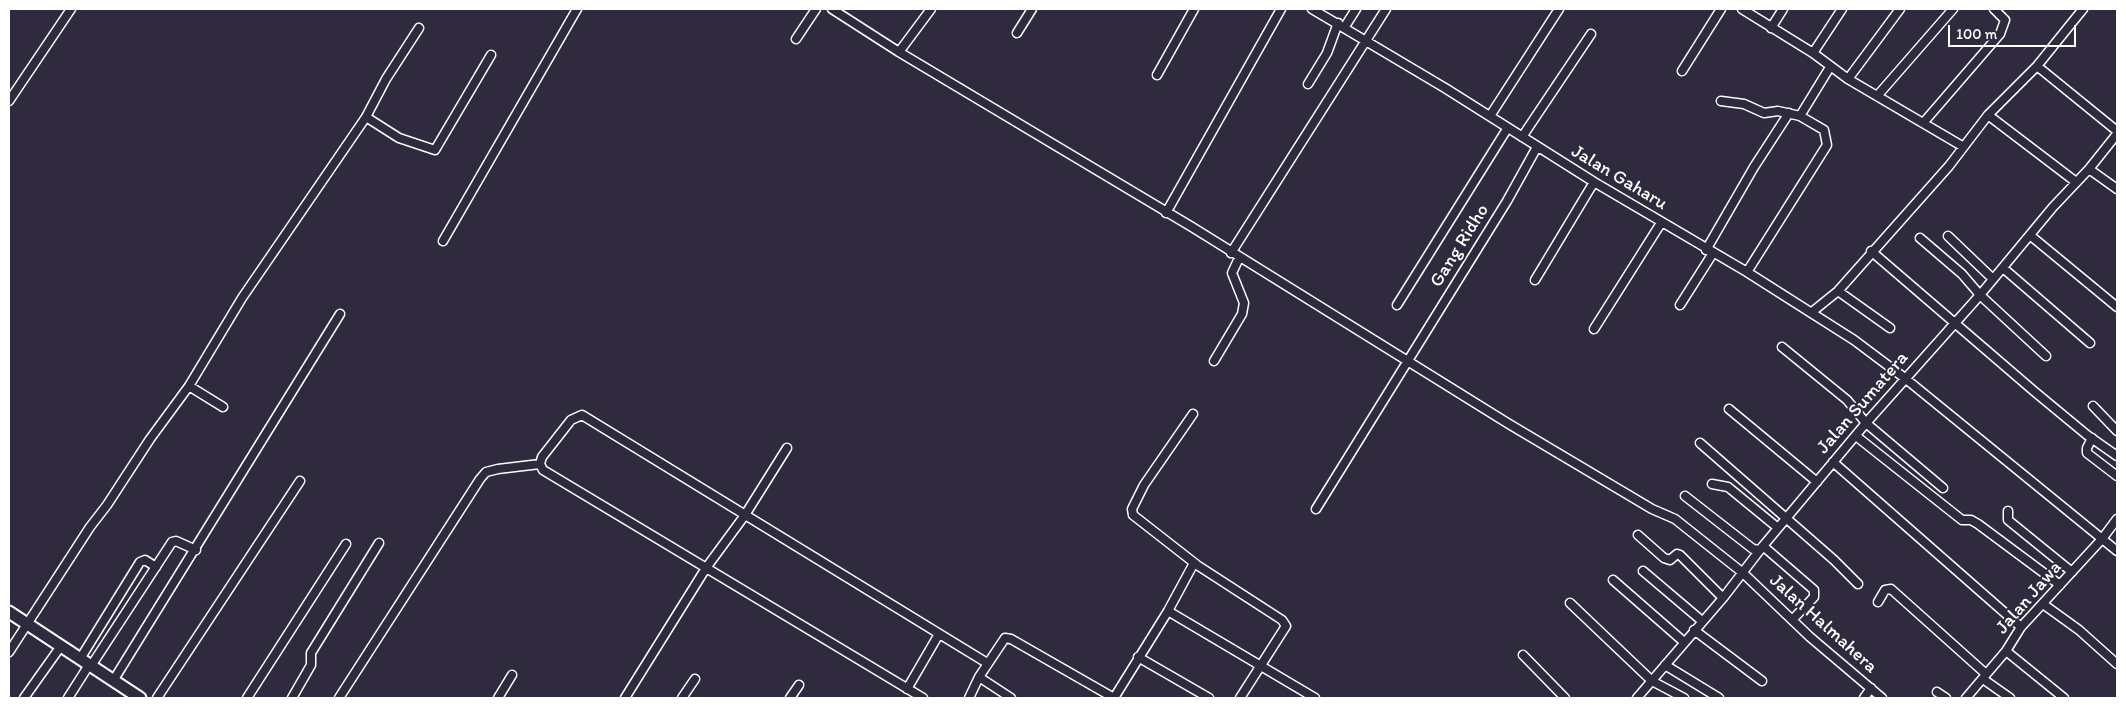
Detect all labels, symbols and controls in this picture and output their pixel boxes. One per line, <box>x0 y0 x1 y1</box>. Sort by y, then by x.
scale bar <box>1951 15 2078 47</box>
text: 100 m <box>1956 25 1997 43</box>
street label: Jalan Gaharu <box>1567 140 1671 216</box>
street label: Gang Ridho <box>1425 200 1495 292</box>
street label: Jalan Sumatera <box>1812 347 1914 459</box>
street label: Jalan Jawa <box>1991 557 2067 639</box>
street label: Jalan Halmahera <box>1764 569 1882 679</box>

